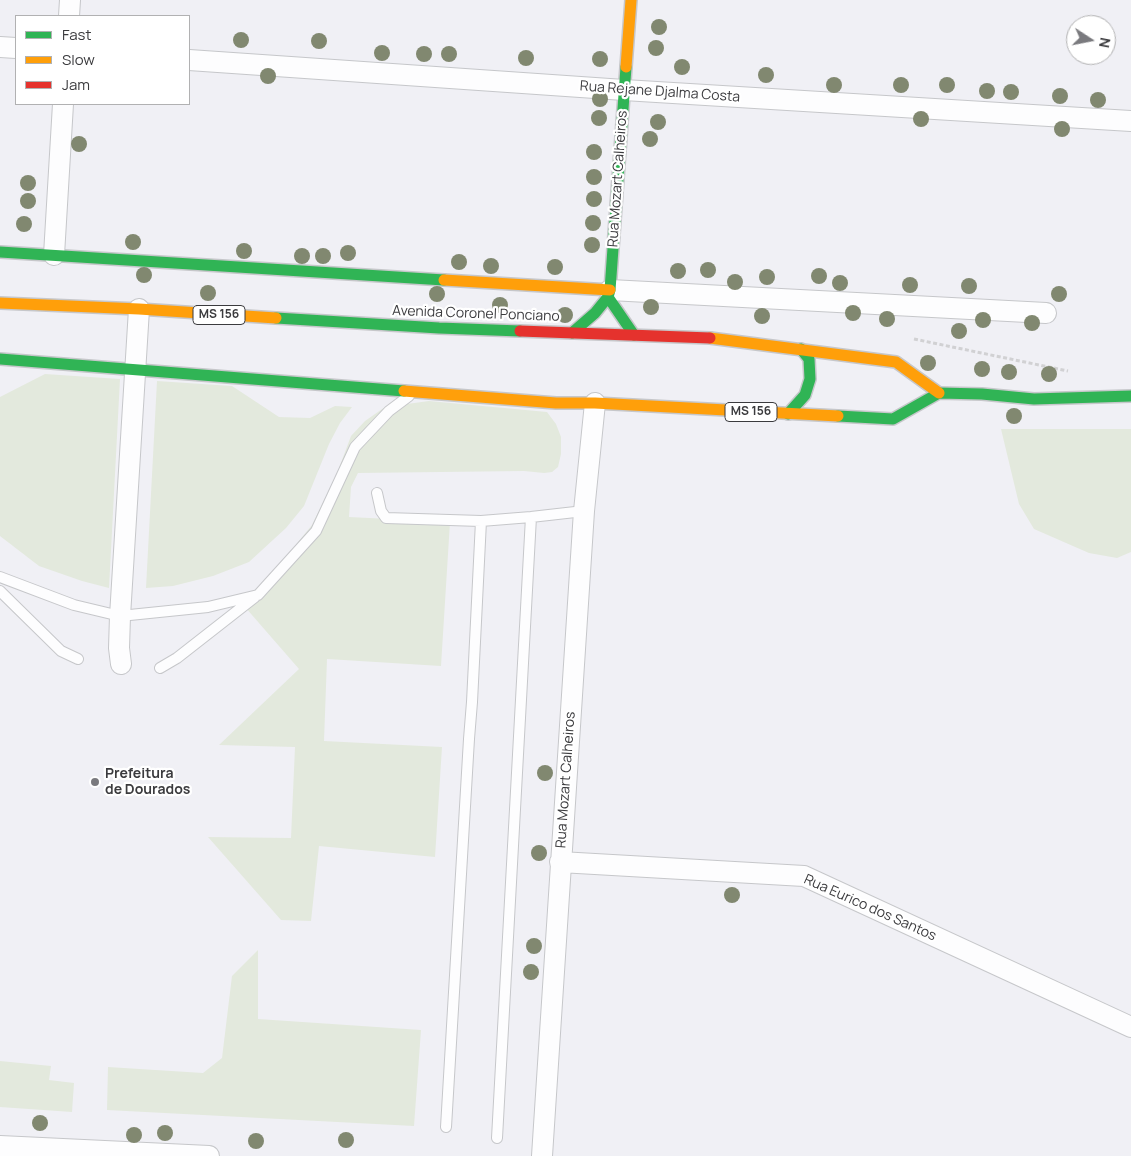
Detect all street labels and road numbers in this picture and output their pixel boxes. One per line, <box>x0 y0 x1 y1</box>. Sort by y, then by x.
street label: Rua Rejane Djalma Costa <box>579 78 741 106</box>
street label: Rua Mozart Calheiros <box>605 110 631 248</box>
street label: Avenida Coronel Ponciano <box>392 303 560 325</box>
road number: MS 156 <box>193 306 245 324</box>
road number: MS 156 <box>725 402 777 422</box>
street label: Rua Mozart Calheiros <box>553 711 579 849</box>
street label: Rua Eurico dos Santos <box>801 871 939 945</box>

